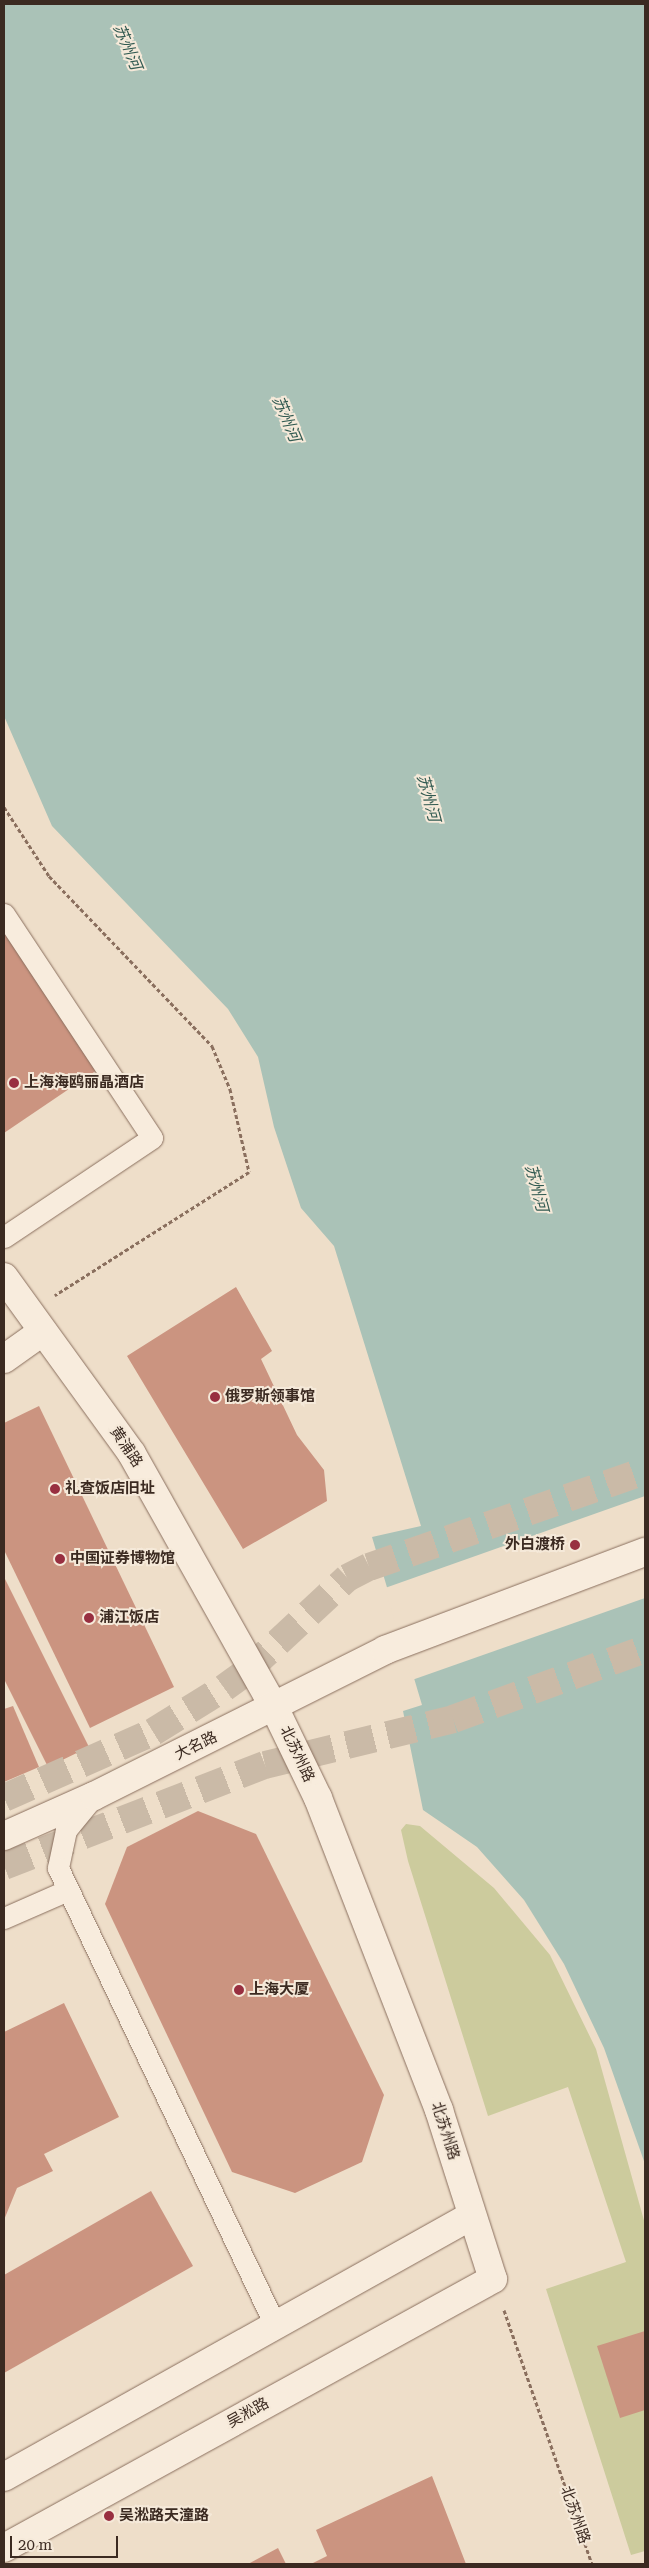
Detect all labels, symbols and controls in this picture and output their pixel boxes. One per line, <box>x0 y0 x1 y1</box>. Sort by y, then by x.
water label: 苏州河 <box>109 21 145 73</box>
water label: 苏州河 <box>268 393 304 445</box>
water label: 苏州河 <box>413 772 443 824</box>
place label: 上海海鸥丽晶酒店 <box>24 1074 144 1092</box>
marker: 上海海鸥丽晶酒店 <box>8 1077 20 1089</box>
water label: 苏州河 <box>521 1162 551 1214</box>
place label: 俄罗斯领事馆 <box>225 1388 315 1406</box>
marker: 俄罗斯领事馆 <box>209 1391 221 1403</box>
street label: 黄浦路 <box>106 1423 146 1471</box>
place label: 礼查饭店旧址 <box>65 1480 155 1498</box>
marker: 礼查饭店旧址 <box>49 1483 61 1495</box>
place label: 外白渡桥 <box>505 1536 565 1554</box>
marker: 外白渡桥 <box>569 1539 581 1551</box>
place label: 中国证券博物馆 <box>70 1550 175 1568</box>
marker: 中国证券博物馆 <box>54 1553 66 1565</box>
place label: 浦江饭店 <box>99 1609 159 1627</box>
marker: 浦江饭店 <box>83 1612 95 1624</box>
street label: 北苏州路 <box>276 1723 318 1785</box>
street label: 大名路 <box>172 1728 220 1764</box>
place label: 上海大厦 <box>249 1981 309 1999</box>
marker: 上海大厦 <box>233 1984 245 1996</box>
street label: 北苏州路 <box>427 2100 463 2162</box>
street label: 吴淞路 <box>224 2394 272 2432</box>
street label: 北苏州路 <box>557 2484 593 2546</box>
place label: 吴淞路天潼路 <box>119 2507 209 2525</box>
marker: 吴淞路天潼路 <box>103 2510 115 2522</box>
scale bar <box>12 2526 120 2558</box>
text: 20 m <box>18 2536 52 2554</box>

